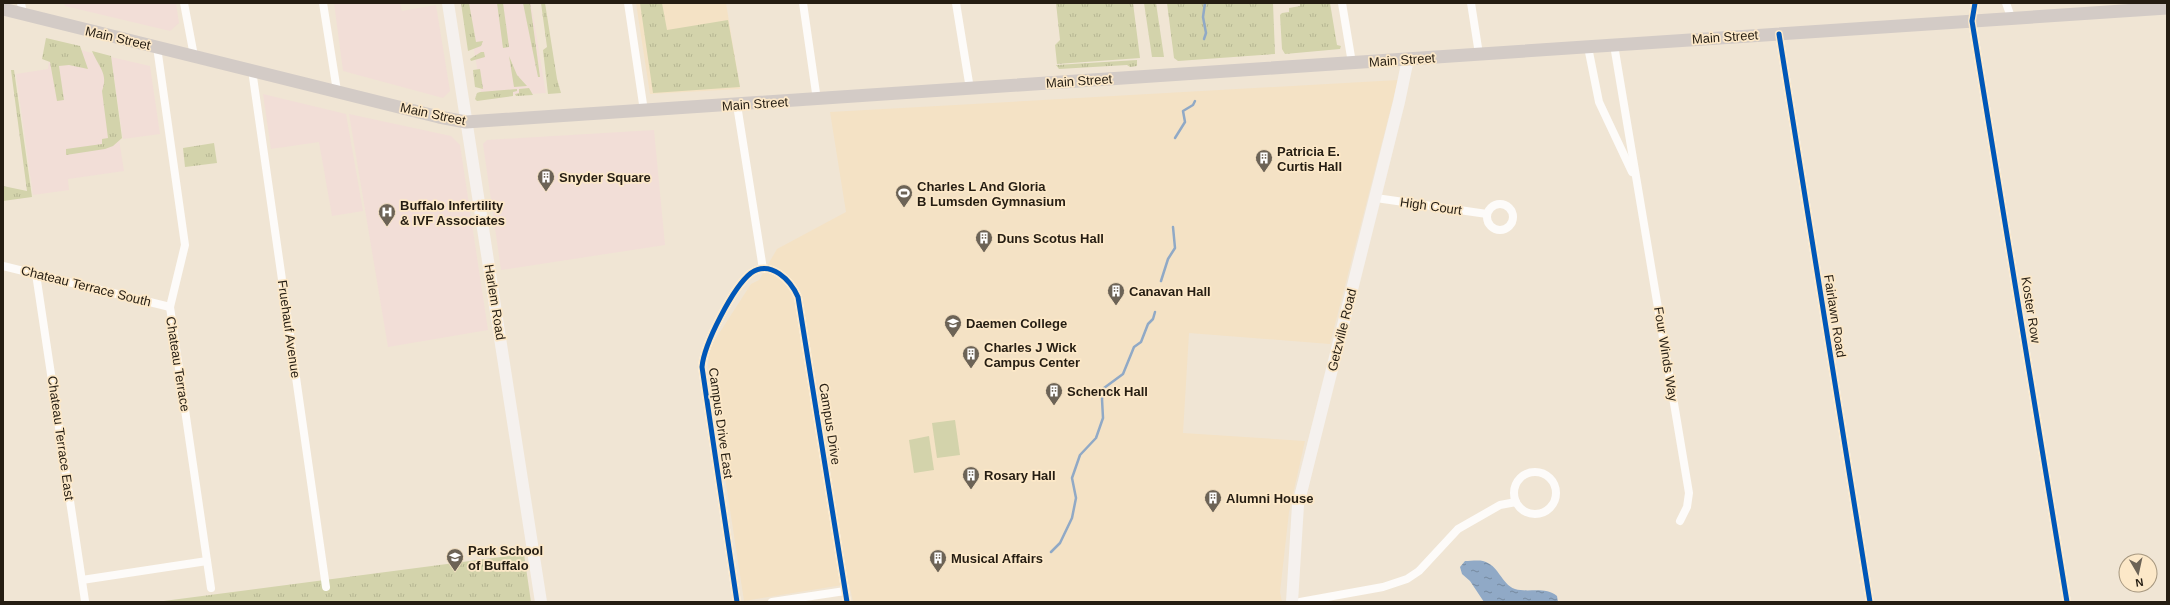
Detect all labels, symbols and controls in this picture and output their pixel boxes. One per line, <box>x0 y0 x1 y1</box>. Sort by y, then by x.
street label: Main Street <box>84 23 152 53</box>
street label: Main Street <box>1691 27 1759 47</box>
street label: Main Street <box>1368 50 1436 70</box>
street label: Main Street <box>1045 71 1113 91</box>
street label: Main Street <box>721 94 789 114</box>
street label: Main Street <box>399 100 467 128</box>
place label: Patricia E. Curtis Hall <box>1277 144 1342 174</box>
building icon: Patricia E. Curtis Hall <box>1254 148 1274 173</box>
building icon: Snyder Square <box>536 167 556 192</box>
place label: Snyder Square <box>559 170 651 185</box>
place label: Charles L And Gloria B Lumsden Gymnasium <box>917 179 1066 209</box>
sports icon: Charles L And Gloria B Lumsden Gymnasium <box>894 183 914 208</box>
street label: High Court <box>1399 194 1463 218</box>
place label: Buffalo Infertility & IVF Associates <box>400 198 505 228</box>
hospital icon: Buffalo Infertility & IVF Associates <box>377 202 397 227</box>
building icon: Duns Scotus Hall <box>974 228 994 253</box>
place label: Duns Scotus Hall <box>997 231 1104 246</box>
street label: Chateau Terrace South <box>19 263 153 309</box>
street label: Harlem Road <box>482 263 508 341</box>
street label: Fairlawn Road <box>1821 273 1849 359</box>
street label: Koster Row <box>2018 276 2044 345</box>
street label: Fruehauf Avenue <box>275 279 303 379</box>
building icon: Canavan Hall <box>1106 281 1126 306</box>
place label: Canavan Hall <box>1129 284 1211 299</box>
street label: Getzville Road <box>1324 287 1360 373</box>
street label: Four Winds Way <box>1651 306 1681 403</box>
school or university icon: Daemen College <box>943 313 963 338</box>
street label: Chateau Terrace <box>163 315 193 413</box>
place label: Daemen College <box>966 316 1067 331</box>
place label: Charles J Wick Campus Center <box>984 340 1080 370</box>
building icon: Charles J Wick Campus Center <box>961 344 981 369</box>
street label: Campus Drive East <box>706 367 736 480</box>
street label: Chateau Terrace East <box>45 375 77 502</box>
building icon: Schenck Hall <box>1044 381 1064 406</box>
street label: Campus Drive <box>816 382 844 466</box>
place label: Schenck Hall <box>1067 384 1148 399</box>
building icon: Rosary Hall <box>961 465 981 490</box>
place label: Rosary Hall <box>984 468 1056 483</box>
building icon: Alumni House <box>1203 488 1223 513</box>
place label: Alumni House <box>1226 491 1313 506</box>
place label: Park School of Buffalo <box>468 543 543 573</box>
school or university icon: Park School of Buffalo <box>445 547 465 572</box>
building icon: Musical Affairs <box>928 548 948 573</box>
place label: Musical Affairs <box>951 551 1043 566</box>
north arrow <box>2118 553 2158 593</box>
text: N <box>2135 576 2144 589</box>

